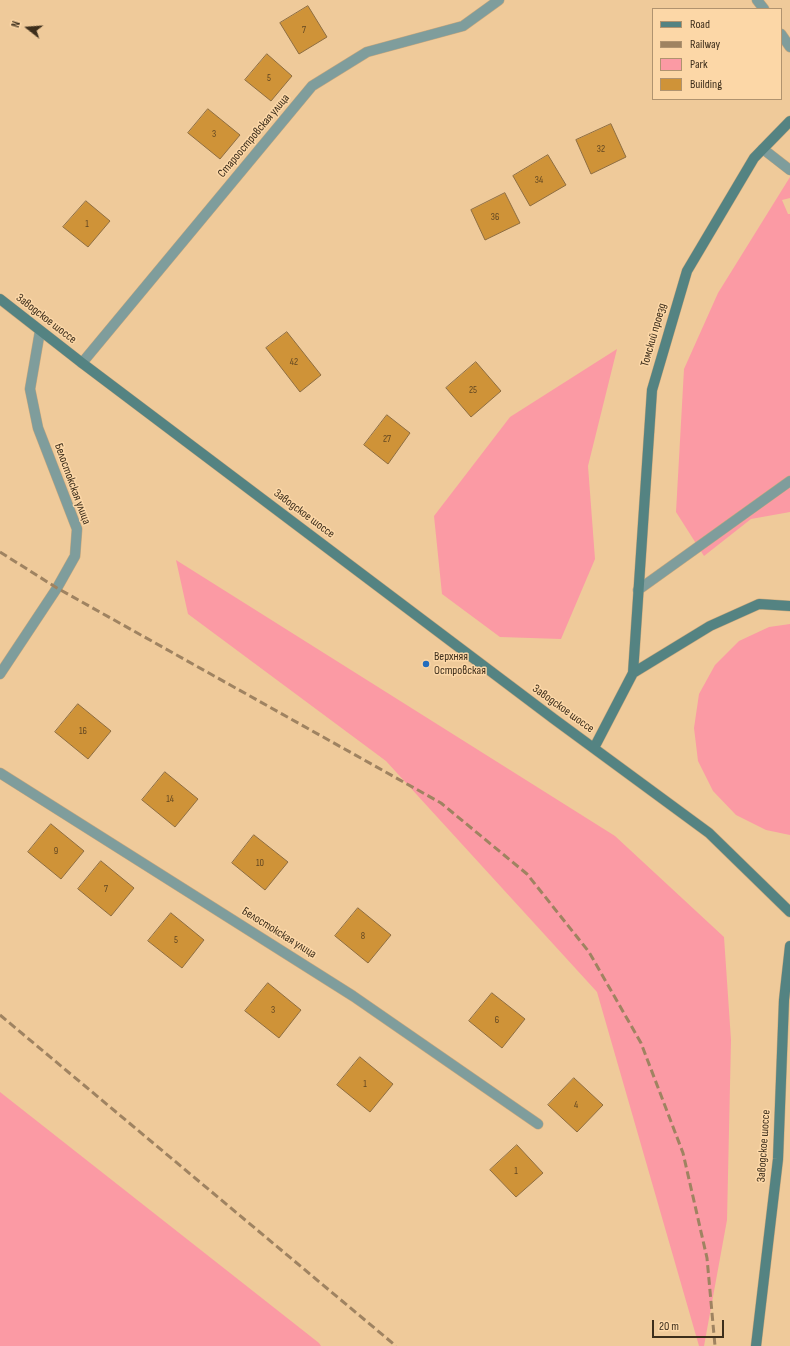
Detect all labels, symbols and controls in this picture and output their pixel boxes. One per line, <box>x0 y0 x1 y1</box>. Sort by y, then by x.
north arrow <box>8 8 48 48</box>
legend <box>652 8 782 100</box>
text: Road <box>690 17 710 32</box>
text: N <box>9 20 23 29</box>
house number: 7 <box>302 24 306 36</box>
text: Railway <box>690 37 720 52</box>
text: Park <box>690 57 708 72</box>
house number: 5 <box>267 72 271 84</box>
text: Building <box>690 77 722 92</box>
street label: Староостровская улица <box>215 91 293 181</box>
house number: 3 <box>212 128 216 140</box>
house number: 32 <box>597 143 605 155</box>
house number: 34 <box>535 174 543 186</box>
house number: 36 <box>491 211 499 223</box>
house number: 1 <box>85 218 89 230</box>
street label: Заводское шоссе <box>13 291 79 347</box>
street label: Томский проезд <box>638 302 670 368</box>
house number: 42 <box>290 356 298 368</box>
house number: 25 <box>469 384 477 396</box>
house number: 27 <box>383 433 391 445</box>
street label: Белостокская улица <box>51 442 93 526</box>
street label: Заводское шоссе <box>271 486 337 542</box>
place label: Верхняя Островская <box>434 650 486 678</box>
marker: Верхняя Островская <box>421 659 431 669</box>
street label: Заводское шоссе <box>529 682 597 736</box>
house number: 16 <box>79 725 87 737</box>
house number: 14 <box>166 793 174 805</box>
house number: 9 <box>54 845 58 857</box>
house number: 10 <box>256 857 264 869</box>
house number: 7 <box>104 883 108 895</box>
street label: Белостокская улица <box>239 904 319 962</box>
house number: 8 <box>361 930 365 942</box>
house number: 5 <box>174 934 178 946</box>
house number: 3 <box>271 1004 275 1016</box>
house number: 6 <box>495 1014 499 1026</box>
house number: 1 <box>363 1078 367 1090</box>
house number: 4 <box>574 1099 578 1111</box>
street label: Заводское шоссе <box>754 1109 774 1183</box>
house number: 1 <box>514 1165 518 1177</box>
scale bar <box>654 1312 726 1338</box>
text: 20 m <box>659 1319 679 1334</box>

